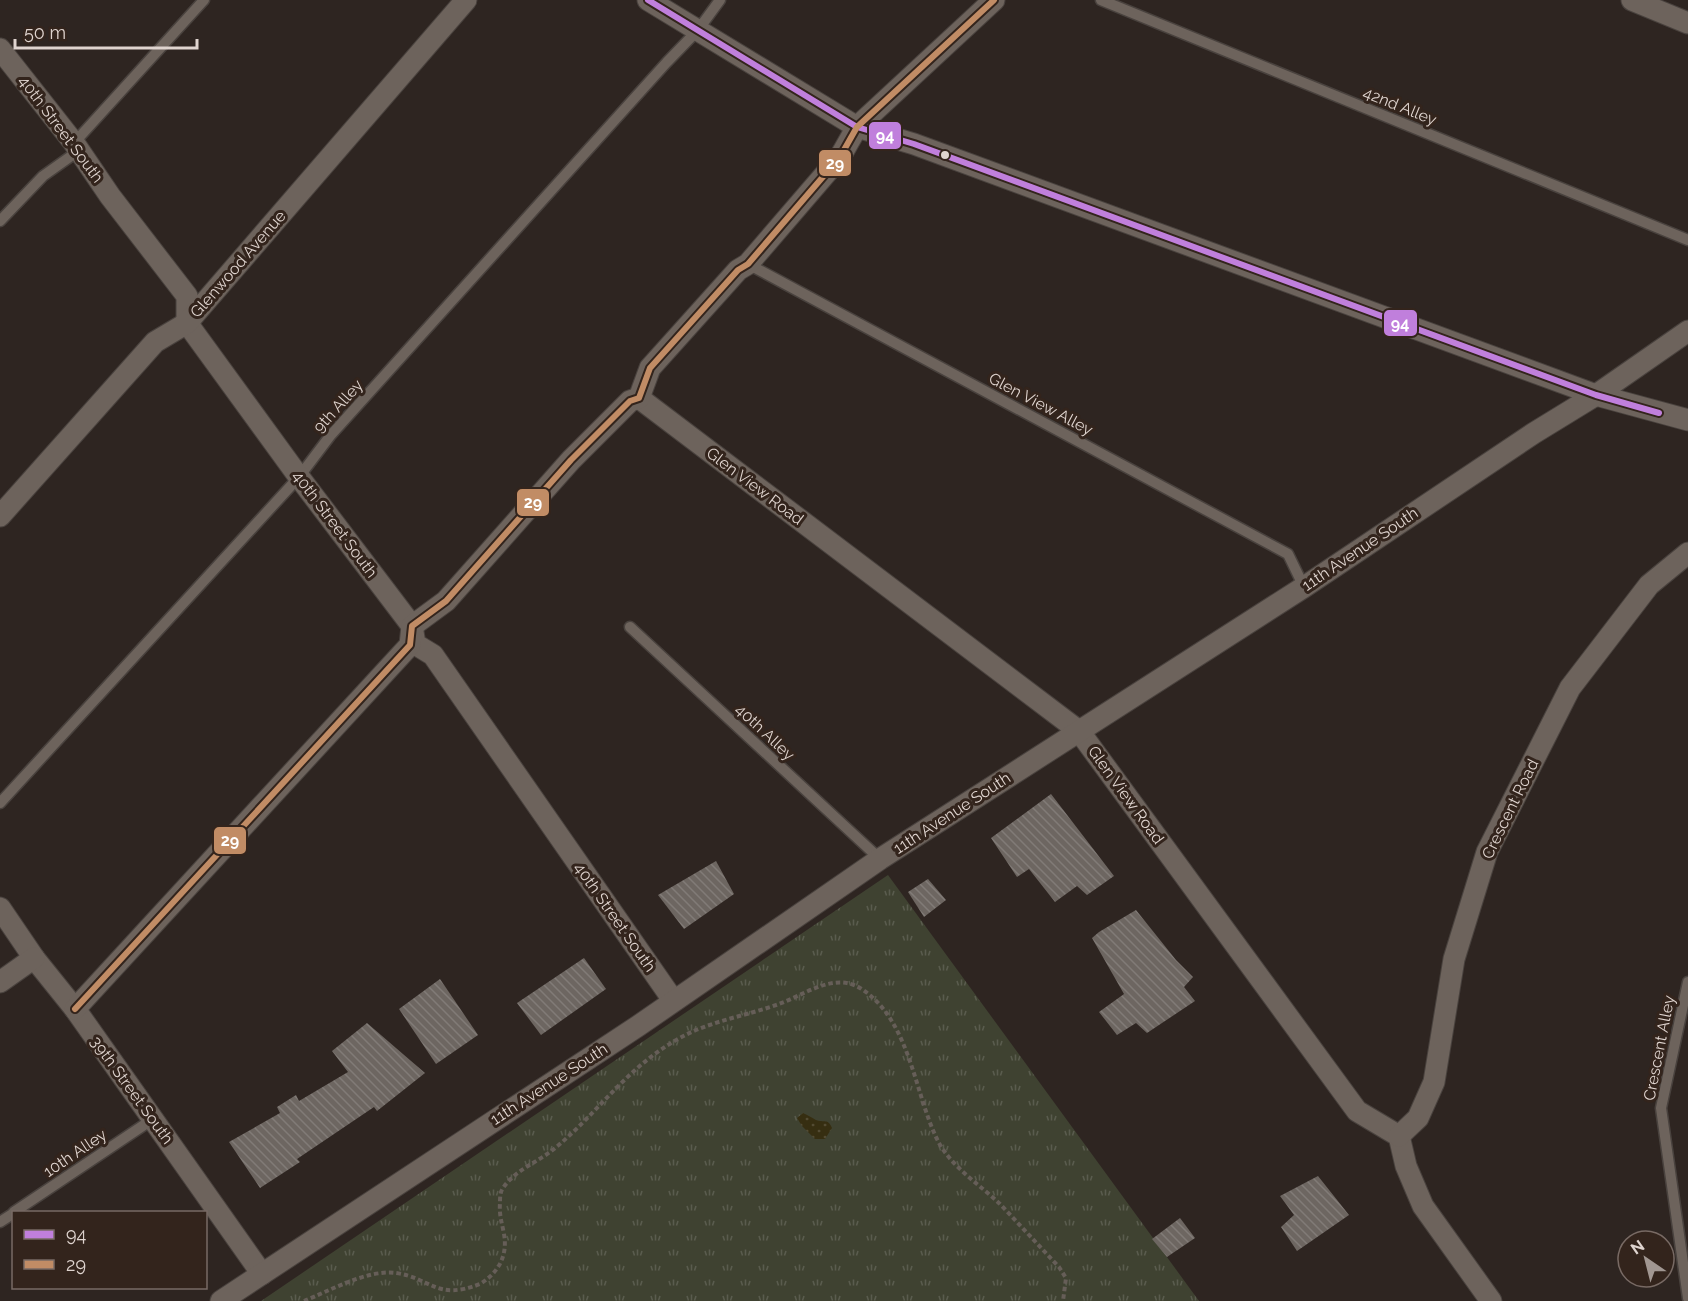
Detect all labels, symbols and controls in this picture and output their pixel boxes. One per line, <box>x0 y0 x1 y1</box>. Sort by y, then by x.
scale bar <box>15 12 196 50</box>
text: 50 m <box>24 22 66 43</box>
street label: 40th Street South <box>15 72 107 186</box>
street label: 42nd Alley <box>1361 83 1440 129</box>
line badge: 94 <box>868 121 902 150</box>
text: 94 <box>876 126 894 145</box>
line badge: 29 <box>818 149 852 177</box>
unlabelled marker <box>939 149 951 161</box>
text: 29 <box>826 154 844 173</box>
street label: Glenwood Avenue <box>186 207 290 321</box>
line badge: 94 <box>1383 309 1418 337</box>
text: 94 <box>1391 314 1409 333</box>
street label: Glen View Alley <box>986 369 1097 440</box>
street label: 9th Alley <box>309 375 367 437</box>
street label: Glen View Road <box>703 443 807 529</box>
street label: 40th Street South <box>289 467 381 581</box>
line badge: 29 <box>516 488 550 517</box>
text: 29 <box>524 493 542 512</box>
street label: 11th Avenue South <box>1298 503 1422 595</box>
street label: 40th Alley <box>731 700 799 764</box>
street label: Glen View Road <box>1084 742 1168 848</box>
street label: Crescent Road <box>1478 756 1542 862</box>
street label: 11th Avenue South <box>890 768 1014 858</box>
line badge: 29 <box>213 826 247 855</box>
text: 29 <box>221 831 239 850</box>
street label: 40th Street South <box>570 859 660 975</box>
street label: Crescent Alley <box>1639 993 1679 1102</box>
street label: 39th Street South <box>87 1032 177 1148</box>
street label: 11th Avenue South <box>487 1039 611 1129</box>
street label: 10th Alley <box>40 1125 111 1181</box>
legend <box>12 1211 207 1289</box>
text: 94 <box>66 1224 87 1245</box>
north arrow <box>1616 1229 1676 1289</box>
text: N <box>1627 1236 1648 1258</box>
text: 29 <box>66 1254 86 1275</box>

